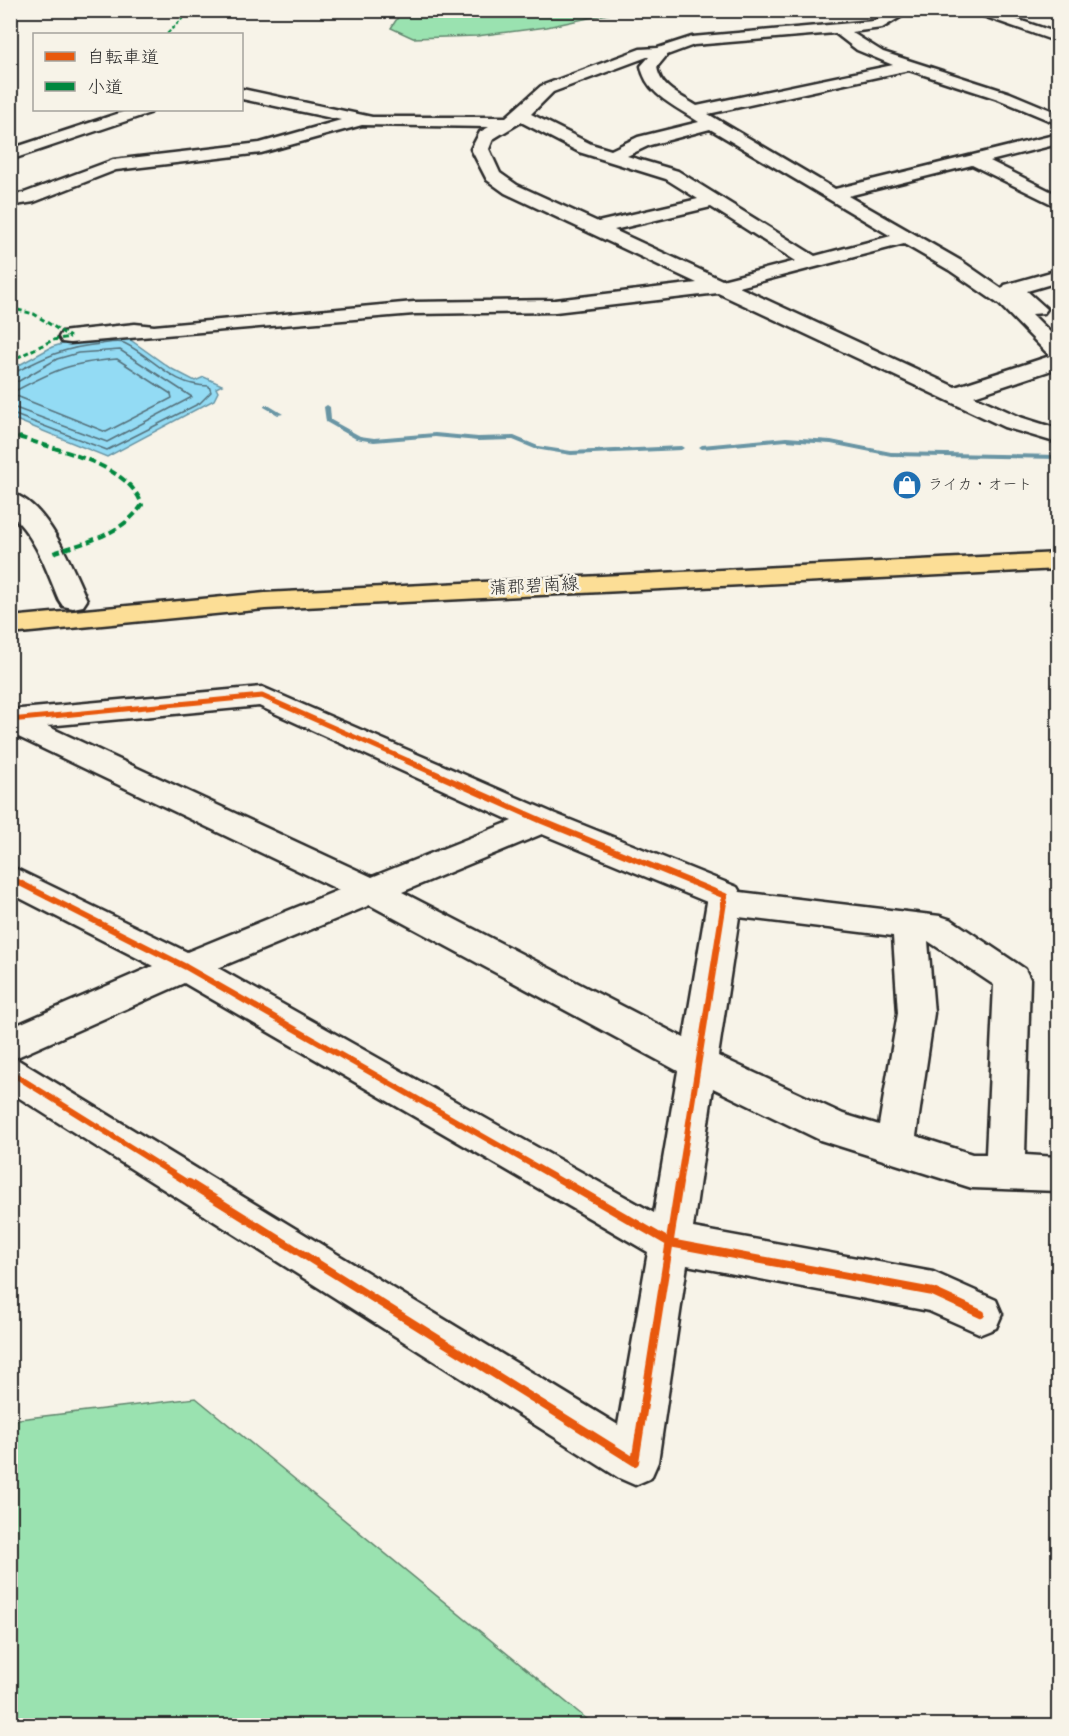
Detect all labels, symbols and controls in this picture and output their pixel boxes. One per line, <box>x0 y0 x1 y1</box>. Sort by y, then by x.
legend <box>33 33 243 111</box>
text: 自転車道 <box>87 44 159 73</box>
text: 小道 <box>87 74 123 103</box>
shop icon: ライカ・オート <box>891 469 923 501</box>
place label: ライカ・オート <box>928 473 1032 497</box>
street label: 蒲郡碧南線 <box>488 570 580 604</box>

